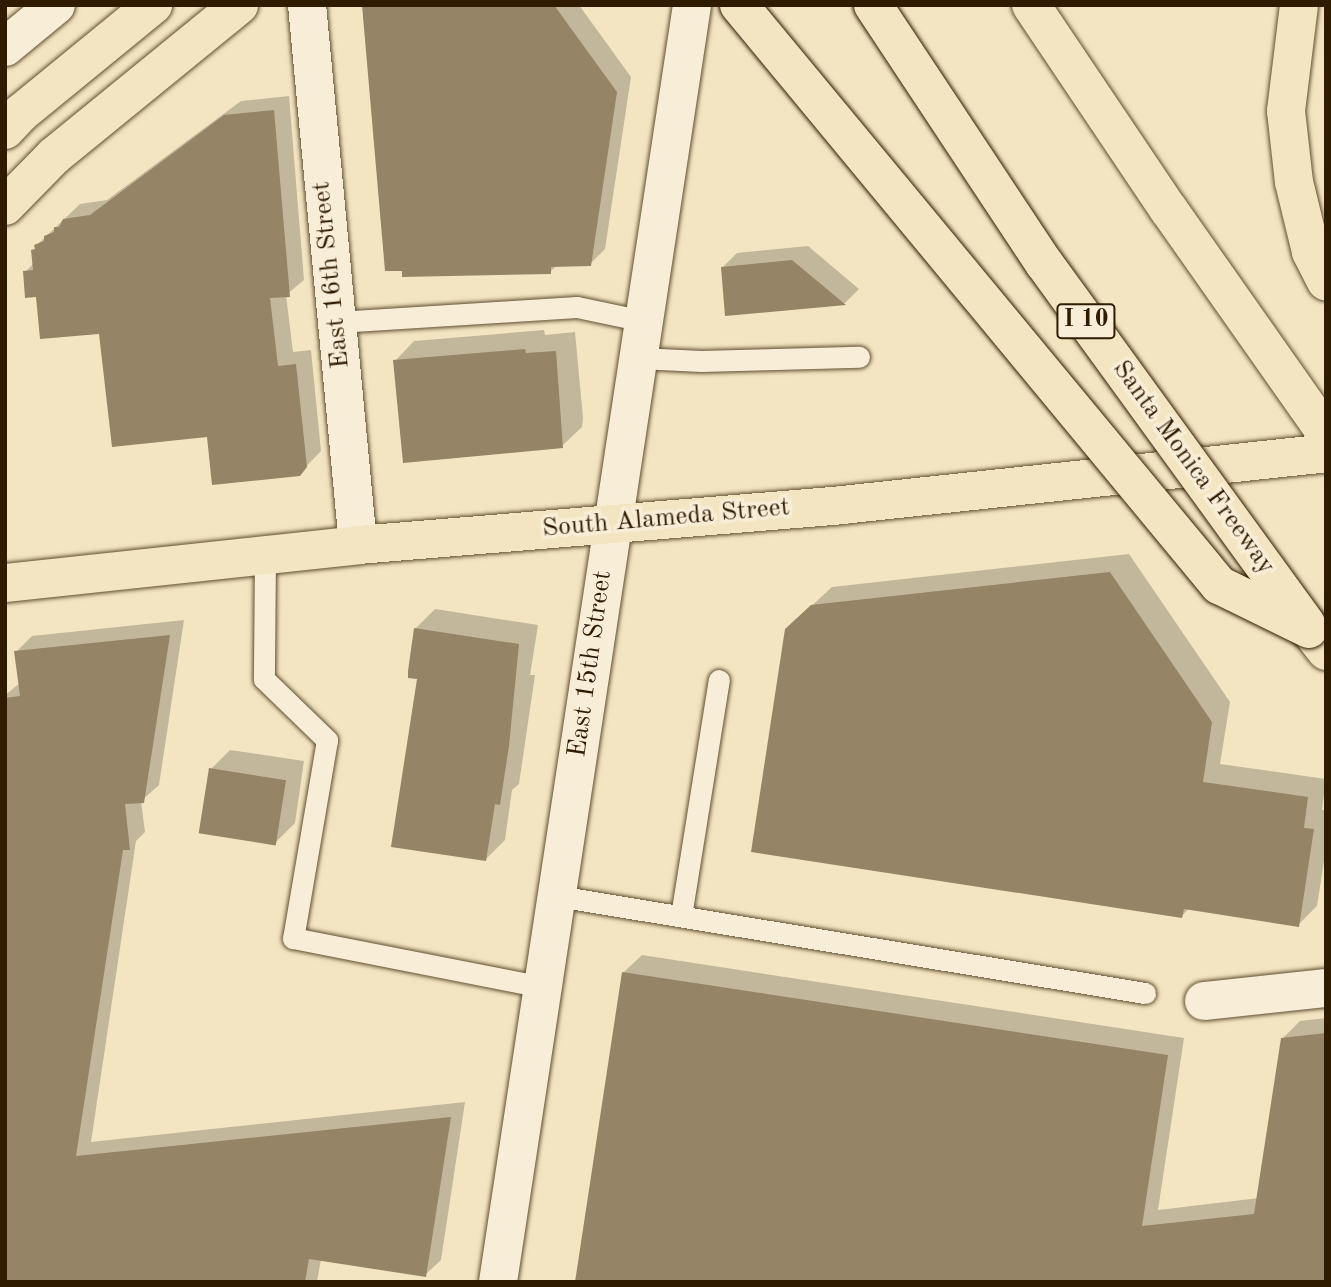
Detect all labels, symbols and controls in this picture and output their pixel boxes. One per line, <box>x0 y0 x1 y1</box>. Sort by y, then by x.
street label: East 16th Street <box>307 180 357 370</box>
road number: I 10 <box>1056 300 1116 342</box>
street label: Santa Monica Freeway <box>1105 355 1281 581</box>
street label: South Alameda Street <box>541 493 791 545</box>
street label: East 15th Street <box>562 569 620 759</box>

